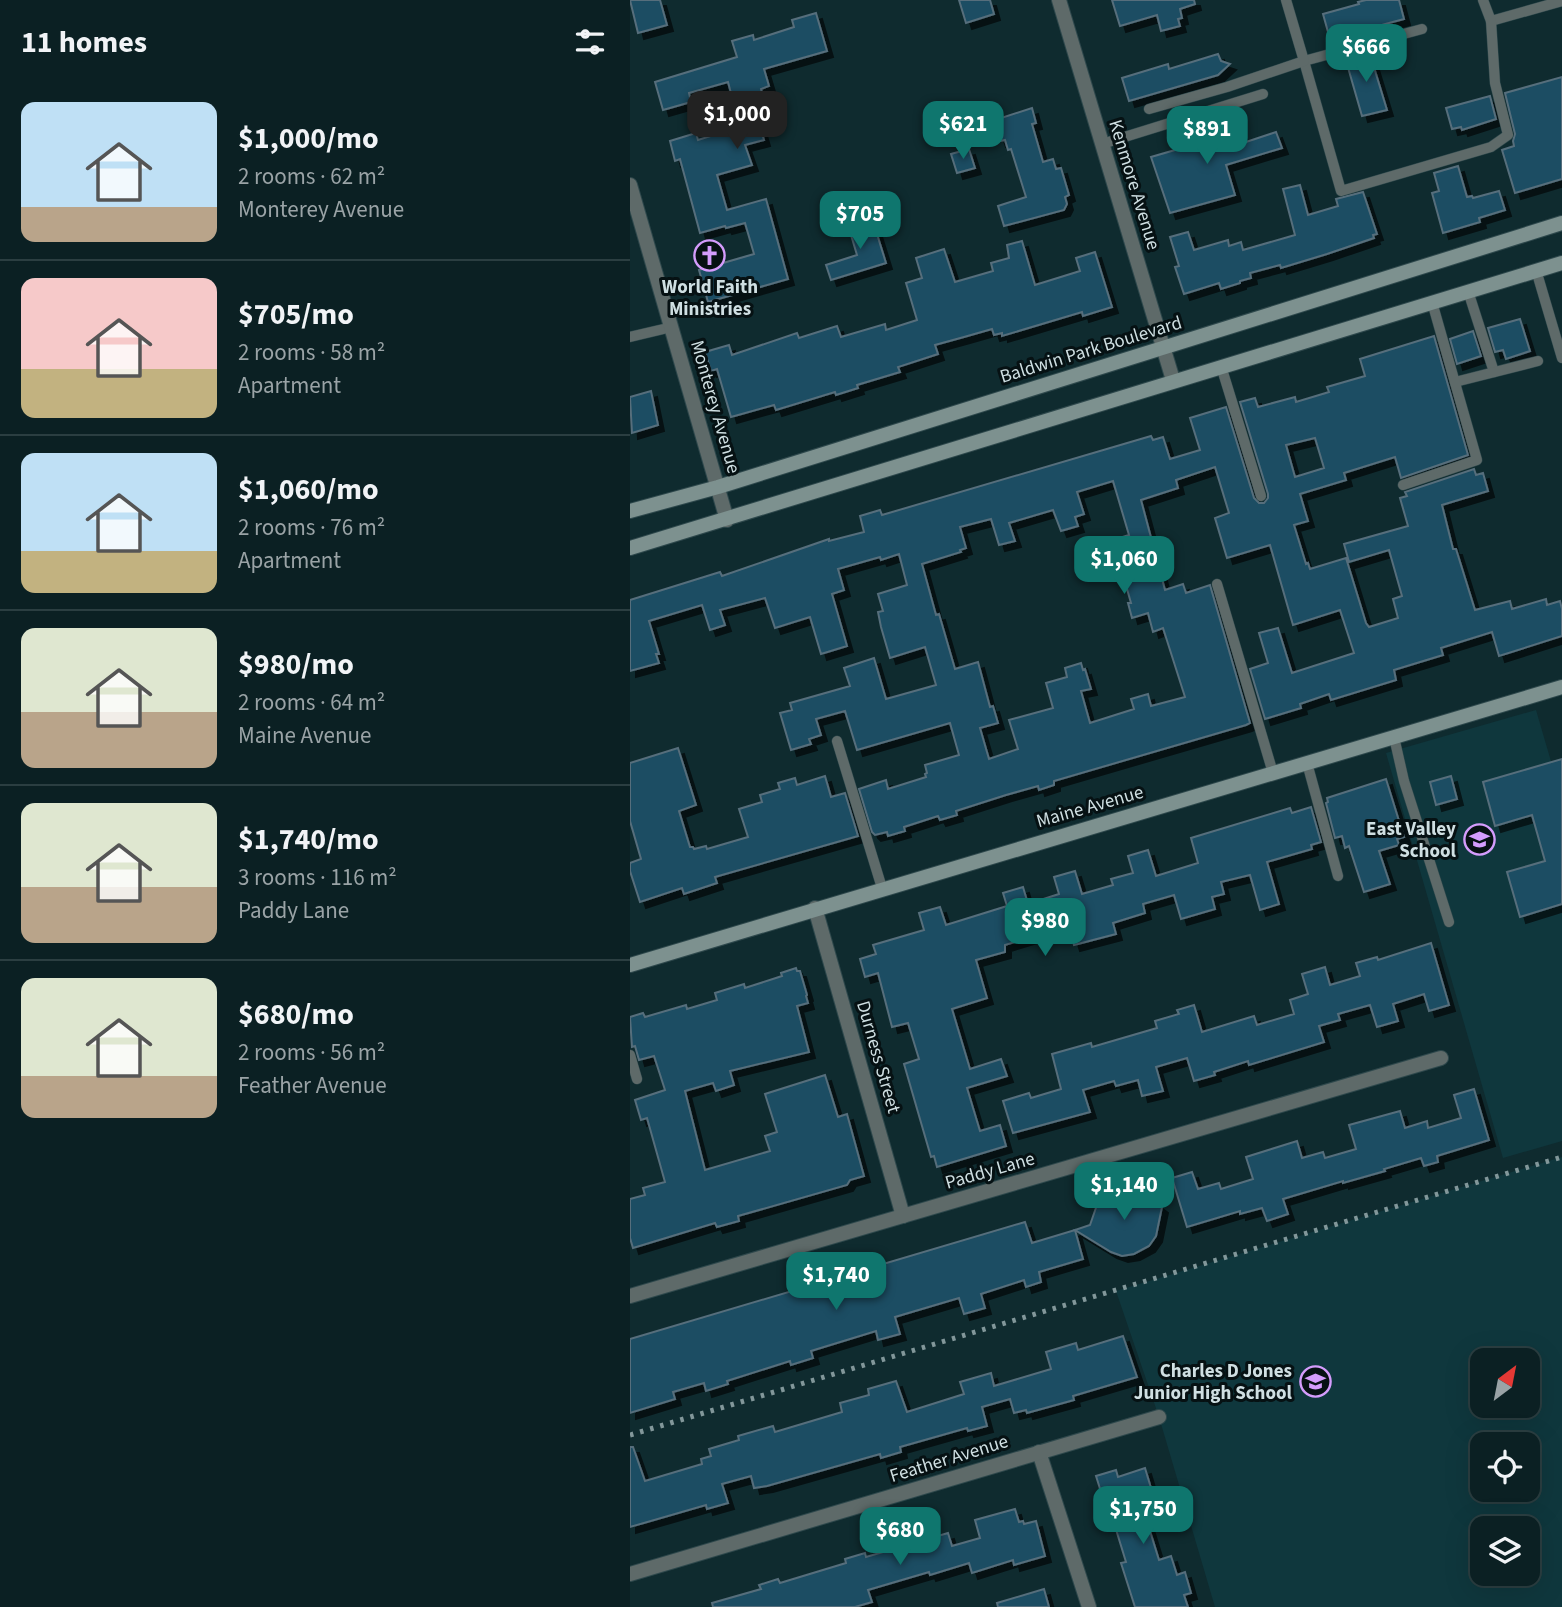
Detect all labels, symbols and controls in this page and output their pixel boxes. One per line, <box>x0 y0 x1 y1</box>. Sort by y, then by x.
text: 11 homes <box>21 21 147 64</box>
icon: filters <box>571 23 609 61</box>
pin: $666 <box>1325 24 1407 84</box>
text: $666 <box>1342 30 1390 63</box>
pin: $1,000 <box>680 92 794 151</box>
text: $1,000 <box>703 97 771 130</box>
pin: $621 <box>922 102 1004 161</box>
pin: $891 <box>1166 106 1248 166</box>
text: $621 <box>939 107 987 140</box>
text: $891 <box>1183 112 1231 145</box>
text: $1,000/mo <box>238 117 379 160</box>
street label: Kenmore Avenue <box>1101 117 1167 253</box>
icon: home <box>77 130 161 214</box>
text: 2 rooms · 62 m² <box>238 160 385 193</box>
pin: $705 <box>819 191 901 251</box>
text: Monterey Avenue <box>238 193 404 226</box>
text: $705 <box>836 197 884 230</box>
church icon: World Faith Ministries <box>693 239 727 273</box>
place label: World Faith Ministries <box>662 274 758 323</box>
text: $705/mo <box>238 293 354 336</box>
icon: home <box>77 306 161 390</box>
street label: Baldwin Park Boulevard <box>997 309 1185 391</box>
text: 2 rooms · 58 m² <box>238 336 385 369</box>
street label: Monterey Avenue <box>683 337 747 477</box>
text: Apartment <box>238 369 341 402</box>
text: $1,060/mo <box>238 468 379 511</box>
icon: home <box>77 481 161 565</box>
text: 2 rooms · 76 m² <box>238 511 385 544</box>
pin: $1,060 <box>1067 536 1181 596</box>
text: $1,060 <box>1090 542 1158 575</box>
text: Apartment <box>238 544 341 577</box>
text: $980/mo <box>238 643 354 686</box>
icon: home <box>77 656 161 740</box>
text: 2 rooms · 64 m² <box>238 686 385 719</box>
text: Maine Avenue <box>238 719 371 752</box>
street label: Maine Avenue <box>1033 779 1147 835</box>
place label: East Valley School <box>1366 816 1457 865</box>
text: $1,740/mo <box>238 818 379 861</box>
school or university icon: East Valley School <box>1462 823 1496 857</box>
icon: home <box>77 831 161 915</box>
text: 3 rooms · 116 m² <box>238 861 397 894</box>
text: Paddy Lane <box>238 894 349 927</box>
pin: $980 <box>1004 898 1086 958</box>
text: $980 <box>1021 904 1069 937</box>
text: $680/mo <box>238 993 354 1036</box>
street label: Durness Street <box>849 998 907 1117</box>
icon: home <box>77 1006 161 1090</box>
text: 2 rooms · 56 m² <box>238 1036 385 1069</box>
text: Feather Avenue <box>238 1069 387 1102</box>
street label: Paddy Lane <box>942 1145 1038 1197</box>
pin: $1,140 <box>1067 1162 1181 1222</box>
text: $1,140 <box>1090 1168 1158 1201</box>
pin: $1,740 <box>779 1252 893 1312</box>
text: $1,740 <box>802 1258 870 1291</box>
north arrow <box>1470 1348 1540 1418</box>
map controls <box>1470 1348 1540 1586</box>
place label: Charles D Jones Junior High School <box>1134 1358 1293 1407</box>
school or university icon: Charles D Jones Junior High School <box>1298 1365 1332 1399</box>
street label: Feather Avenue <box>886 1428 1012 1490</box>
button: locate <box>1470 1432 1540 1502</box>
pin: $1,750 <box>1086 1486 1200 1546</box>
text: $1,750 <box>1109 1492 1177 1525</box>
pin: $680 <box>859 1508 941 1567</box>
text: $680 <box>876 1513 924 1546</box>
button: layers <box>1470 1516 1540 1586</box>

